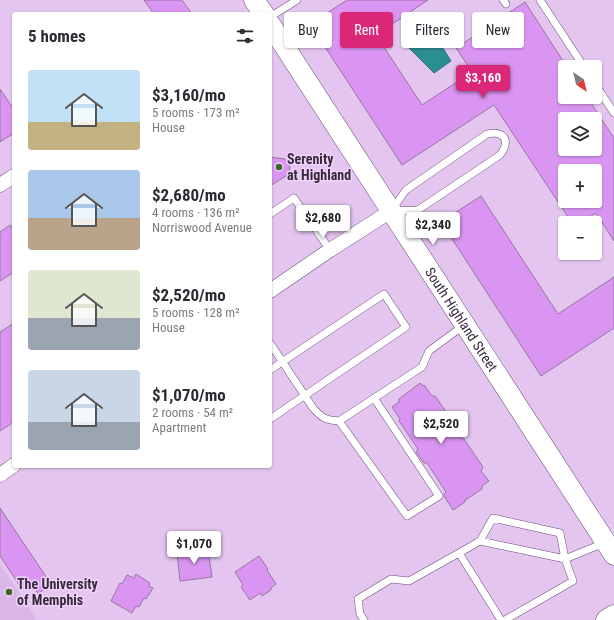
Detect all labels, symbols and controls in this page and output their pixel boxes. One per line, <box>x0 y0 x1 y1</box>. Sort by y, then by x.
chip: Buy <box>284 12 332 48</box>
chip: Rent <box>340 12 393 48</box>
chip: Filters <box>401 12 464 48</box>
chip: New <box>472 12 524 48</box>
icon: filters <box>234 25 256 47</box>
text: 5 homes <box>28 26 86 46</box>
north arrow <box>558 60 602 104</box>
map controls <box>558 60 602 260</box>
pin: $3,160 <box>450 65 516 99</box>
text: $3,160 <box>465 70 501 85</box>
text: $3,160/mo <box>152 85 226 105</box>
icon: home <box>60 86 108 134</box>
text: 5 rooms · 173 m² <box>152 105 239 120</box>
button: layers <box>558 112 602 156</box>
text: House <box>152 120 185 135</box>
place label: Serenity at Highland <box>287 151 351 183</box>
marker: Serenity at Highland <box>274 162 284 172</box>
button: + <box>558 164 602 208</box>
text: $2,680/mo <box>152 185 226 205</box>
icon: home <box>60 186 108 234</box>
text: 4 rooms · 136 m² <box>152 205 239 220</box>
pin: $2,680 <box>290 205 356 239</box>
text: $2,680 <box>305 210 341 225</box>
pin: $2,340 <box>400 212 466 246</box>
button: − <box>558 216 602 260</box>
text: $2,340 <box>415 217 451 232</box>
text: Norriswood Avenue <box>152 220 252 235</box>
street label: South Highland Street <box>422 264 501 374</box>
text: $2,520/mo <box>152 285 226 305</box>
icon: home <box>60 286 108 334</box>
text: 5 rooms · 128 m² <box>152 305 239 320</box>
text: House <box>152 320 185 335</box>
text: $1,070/mo <box>152 385 226 405</box>
icon: home <box>60 386 108 434</box>
text: 2 rooms · 54 m² <box>152 405 233 420</box>
pin: $2,520 <box>408 411 474 445</box>
text: $2,520 <box>423 416 459 431</box>
text: Apartment <box>152 420 206 435</box>
pin: $1,070 <box>161 531 227 565</box>
text: $1,070 <box>176 536 212 551</box>
place label: The University of Memphis <box>17 576 99 608</box>
marker: The University of Memphis <box>4 587 14 597</box>

